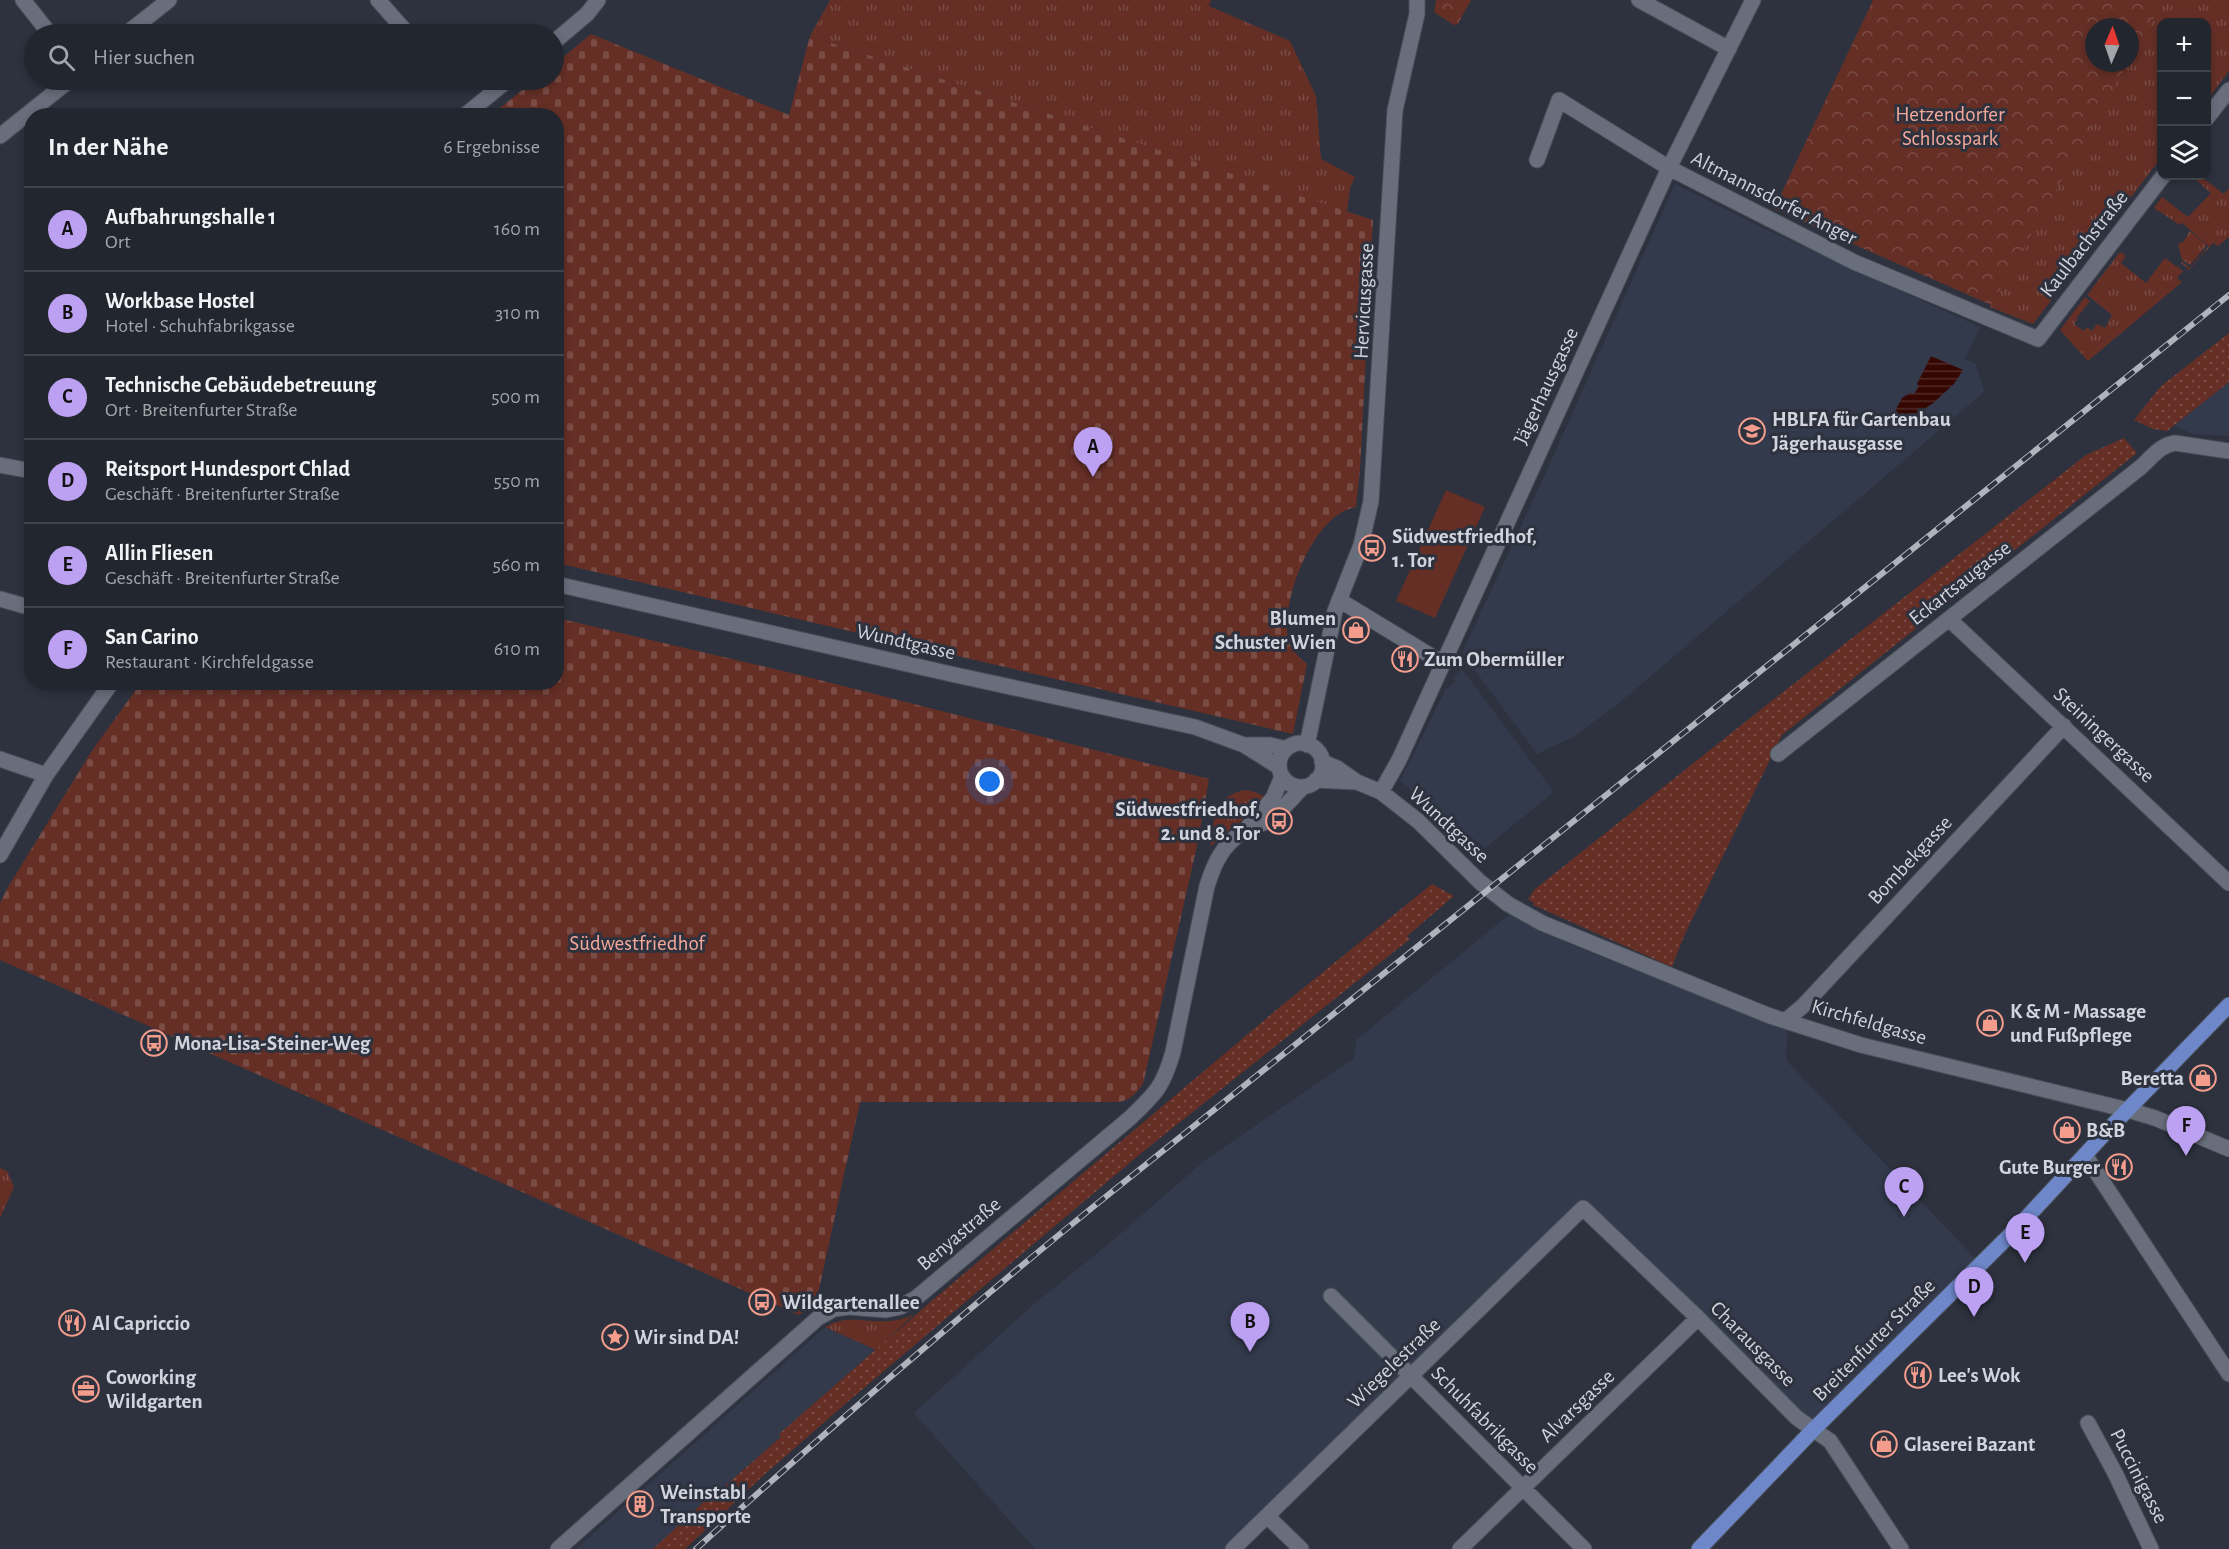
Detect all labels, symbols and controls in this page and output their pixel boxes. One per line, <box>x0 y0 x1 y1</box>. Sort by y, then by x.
north arrow <box>2085 18 2139 72</box>
map controls <box>2157 18 2211 180</box>
button: + <box>2157 18 2211 72</box>
search box <box>24 24 564 90</box>
icon: search <box>45 41 78 74</box>
text: Hier suchen <box>93 46 195 68</box>
button: − <box>2157 72 2211 126</box>
park label: Hetzendorfer Schlosspark <box>1895 104 2005 149</box>
button: layers <box>2157 126 2211 180</box>
text: In der Nähe <box>48 134 168 160</box>
text: 6 Ergebnisse <box>443 137 540 157</box>
street label: Altmannsdorfer Anger <box>1688 147 1860 249</box>
street label: Kaulbachstraße <box>2036 187 2132 301</box>
text: Aufbahrungshalle 1 <box>105 206 276 228</box>
text: A <box>62 219 74 239</box>
text: 160 m <box>494 219 540 239</box>
text: Ort <box>105 232 131 252</box>
street label: Hervicusgasse <box>1350 242 1378 360</box>
text: Workbase Hostel <box>105 290 255 312</box>
text: B <box>62 303 73 323</box>
text: 310 m <box>495 303 540 323</box>
text: Hotel · Schuhfabrikgasse <box>105 316 295 336</box>
street label: Jägerhausgasse <box>1510 324 1582 448</box>
text: Technische Gebäudebetreuung <box>105 374 376 396</box>
text: C <box>62 387 73 407</box>
text: 500 m <box>491 387 540 407</box>
text: Ort · Breitenfurter Straße <box>105 400 297 420</box>
place label: HBLFA für Gartenbau Jägerhausgasse <box>1772 409 1951 454</box>
school or university icon: HBLFA für Gartenbau Jägerhausgasse <box>1737 416 1767 446</box>
pin: A <box>1074 428 1112 477</box>
text: Reitsport Hundesport Chlad <box>105 458 350 480</box>
text: D <box>61 471 74 491</box>
text: 550 m <box>493 471 540 491</box>
text: Geschäft · Breitenfurter Straße <box>105 484 340 504</box>
place label: Südwestfriedhof, 1. Tor <box>1392 526 1537 571</box>
bus stop icon: Südwestfriedhof, 1. Tor <box>1357 533 1387 563</box>
street label: Eckartsaugasse <box>1905 537 2015 629</box>
text: Allin Fliesen <box>105 542 213 564</box>
text: E <box>62 555 73 575</box>
text: 560 m <box>492 555 540 575</box>
text: Geschäft · Breitenfurter Straße <box>105 568 340 588</box>
place label: Blumen Schuster Wien <box>1215 608 1336 653</box>
shop icon: Blumen Schuster Wien <box>1341 615 1371 645</box>
street label: Wundtgasse <box>854 620 958 664</box>
text: San Carino <box>105 626 199 648</box>
text: F <box>63 639 72 659</box>
text: 610 m <box>494 639 540 659</box>
restaurant icon: Zum Obermüller <box>1390 644 1420 674</box>
place label: Zum Obermüller <box>1424 649 1565 670</box>
text: Restaurant · Kirchfeldgasse <box>105 652 314 672</box>
street label: Steiningergasse <box>2050 683 2158 787</box>
your location <box>975 767 1004 796</box>
street label: Wundtgasse <box>1405 783 1493 867</box>
place label: Südwestfriedhof, 2. und 8. Tor <box>1115 799 1261 844</box>
bus stop icon: Südwestfriedhof, 2. und 8. Tor <box>1264 806 1294 836</box>
street label: Bombekgasse <box>1864 812 1956 908</box>
park label: Südwestfriedhof <box>569 933 706 954</box>
street label: Kirchfeldgasse <box>1809 996 1929 1048</box>
place label: K & M - Massage und Fußpflege <box>2010 1001 2146 1046</box>
shop icon: K & M - Massage und Fußpflege <box>1975 1008 2005 1038</box>
bus stop icon: Mona-Lisa-Steiner-Weg <box>139 1028 169 1058</box>
place label: Mona-Lisa-Steiner-Weg <box>174 1033 371 1054</box>
shop icon: Beretta <box>2188 1063 2218 1093</box>
place label: Beretta <box>2121 1068 2184 1089</box>
pin: F <box>2166 1106 2206 1156</box>
shop icon: B&B <box>2052 1115 2082 1145</box>
place label: B&B <box>2086 1120 2125 1141</box>
restaurant icon: Gute Burger <box>2104 1152 2134 1182</box>
place label: Gute Burger <box>1999 1157 2101 1178</box>
pin: C <box>1884 1168 1924 1217</box>
street label: Benyastraße <box>913 1193 1005 1275</box>
pin: E <box>2006 1214 2044 1263</box>
pin: D <box>1954 1268 1994 1317</box>
street label: Breitenfurter Straße <box>1809 1275 1939 1405</box>
bus stop icon: Wildgartenallee <box>747 1287 777 1317</box>
place label: Wildgartenallee <box>782 1292 920 1313</box>
street label: Charausgasse <box>1706 1297 1800 1391</box>
pin: B <box>1230 1302 1270 1352</box>
restaurant icon: Al Capriccio <box>57 1308 87 1338</box>
place label: Al Capriccio <box>92 1313 190 1334</box>
street label: Wiegelestraße <box>1343 1314 1445 1412</box>
place icon: Wir sind DA! <box>600 1322 630 1352</box>
place label: Wir sind DA! <box>634 1327 739 1348</box>
restaurant icon: Lee's Wok <box>1903 1360 1933 1390</box>
street label: Schuhfabrikgasse <box>1427 1362 1543 1478</box>
place label: Lee's Wok <box>1938 1365 2021 1386</box>
street label: Alvarsgasse <box>1536 1366 1618 1446</box>
place label: Coworking Wildgarten <box>106 1367 203 1412</box>
office icon: Coworking Wildgarten <box>71 1374 101 1404</box>
street label: Puccinigasse <box>2106 1425 2172 1527</box>
shop icon: Glaserei Bazant <box>1869 1429 1899 1459</box>
place label: Glaserei Bazant <box>1904 1434 2035 1455</box>
place label: Weinstabl Transporte <box>660 1482 751 1527</box>
building icon: Weinstabl Transporte <box>625 1489 655 1519</box>

